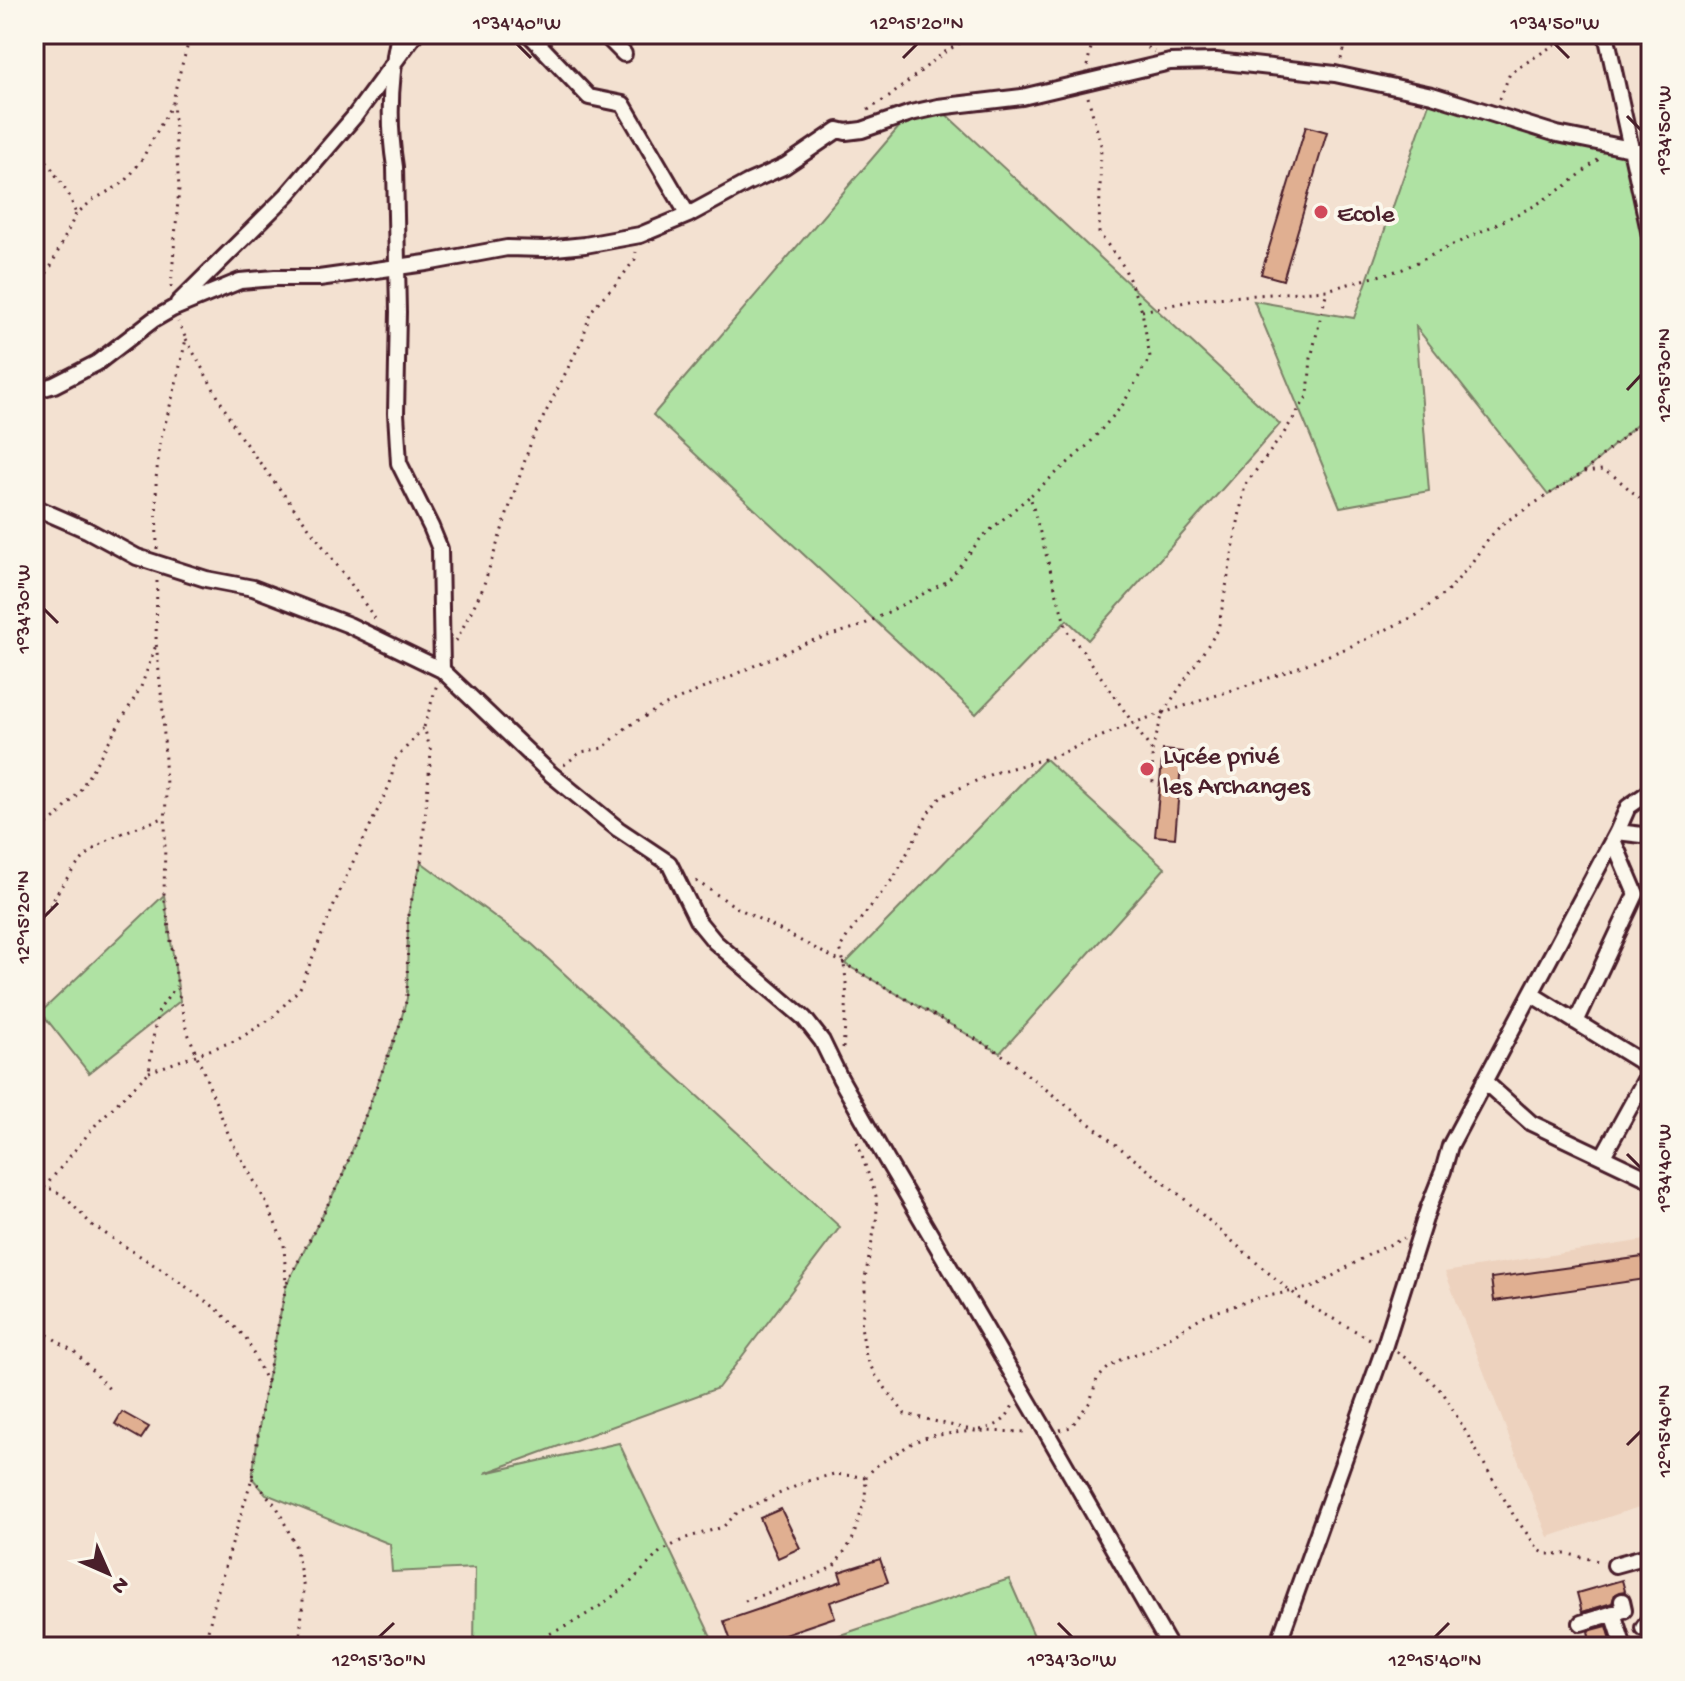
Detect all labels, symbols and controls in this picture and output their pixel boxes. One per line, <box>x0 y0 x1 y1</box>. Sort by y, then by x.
text: 1°34'40"W <box>472 14 561 37</box>
text: 12°15'20"N <box>869 14 964 37</box>
text: 1°34'50"W <box>1509 14 1600 37</box>
text: 1°34'50"W <box>1655 85 1678 176</box>
place label: Ecole <box>1337 201 1395 232</box>
marker: Ecole <box>1312 203 1330 221</box>
text: 12°15'30"N <box>1655 328 1678 423</box>
text: 1°34'30"W <box>14 564 37 655</box>
place label: Lycée privé les Archanges <box>1163 743 1311 804</box>
marker: Lycée privé les Archanges <box>1138 760 1156 778</box>
text: 12°15'20"N <box>14 870 37 965</box>
text: 1°34'40"W <box>1655 1124 1678 1213</box>
text: 12°15'40"N <box>1655 1385 1678 1478</box>
north arrow <box>68 1533 148 1613</box>
text: N <box>105 1570 134 1599</box>
text: 12°15'30"N <box>331 1651 426 1674</box>
text: 1°34'30"W <box>1026 1651 1117 1674</box>
text: 12°15'40"N <box>1388 1651 1481 1674</box>

